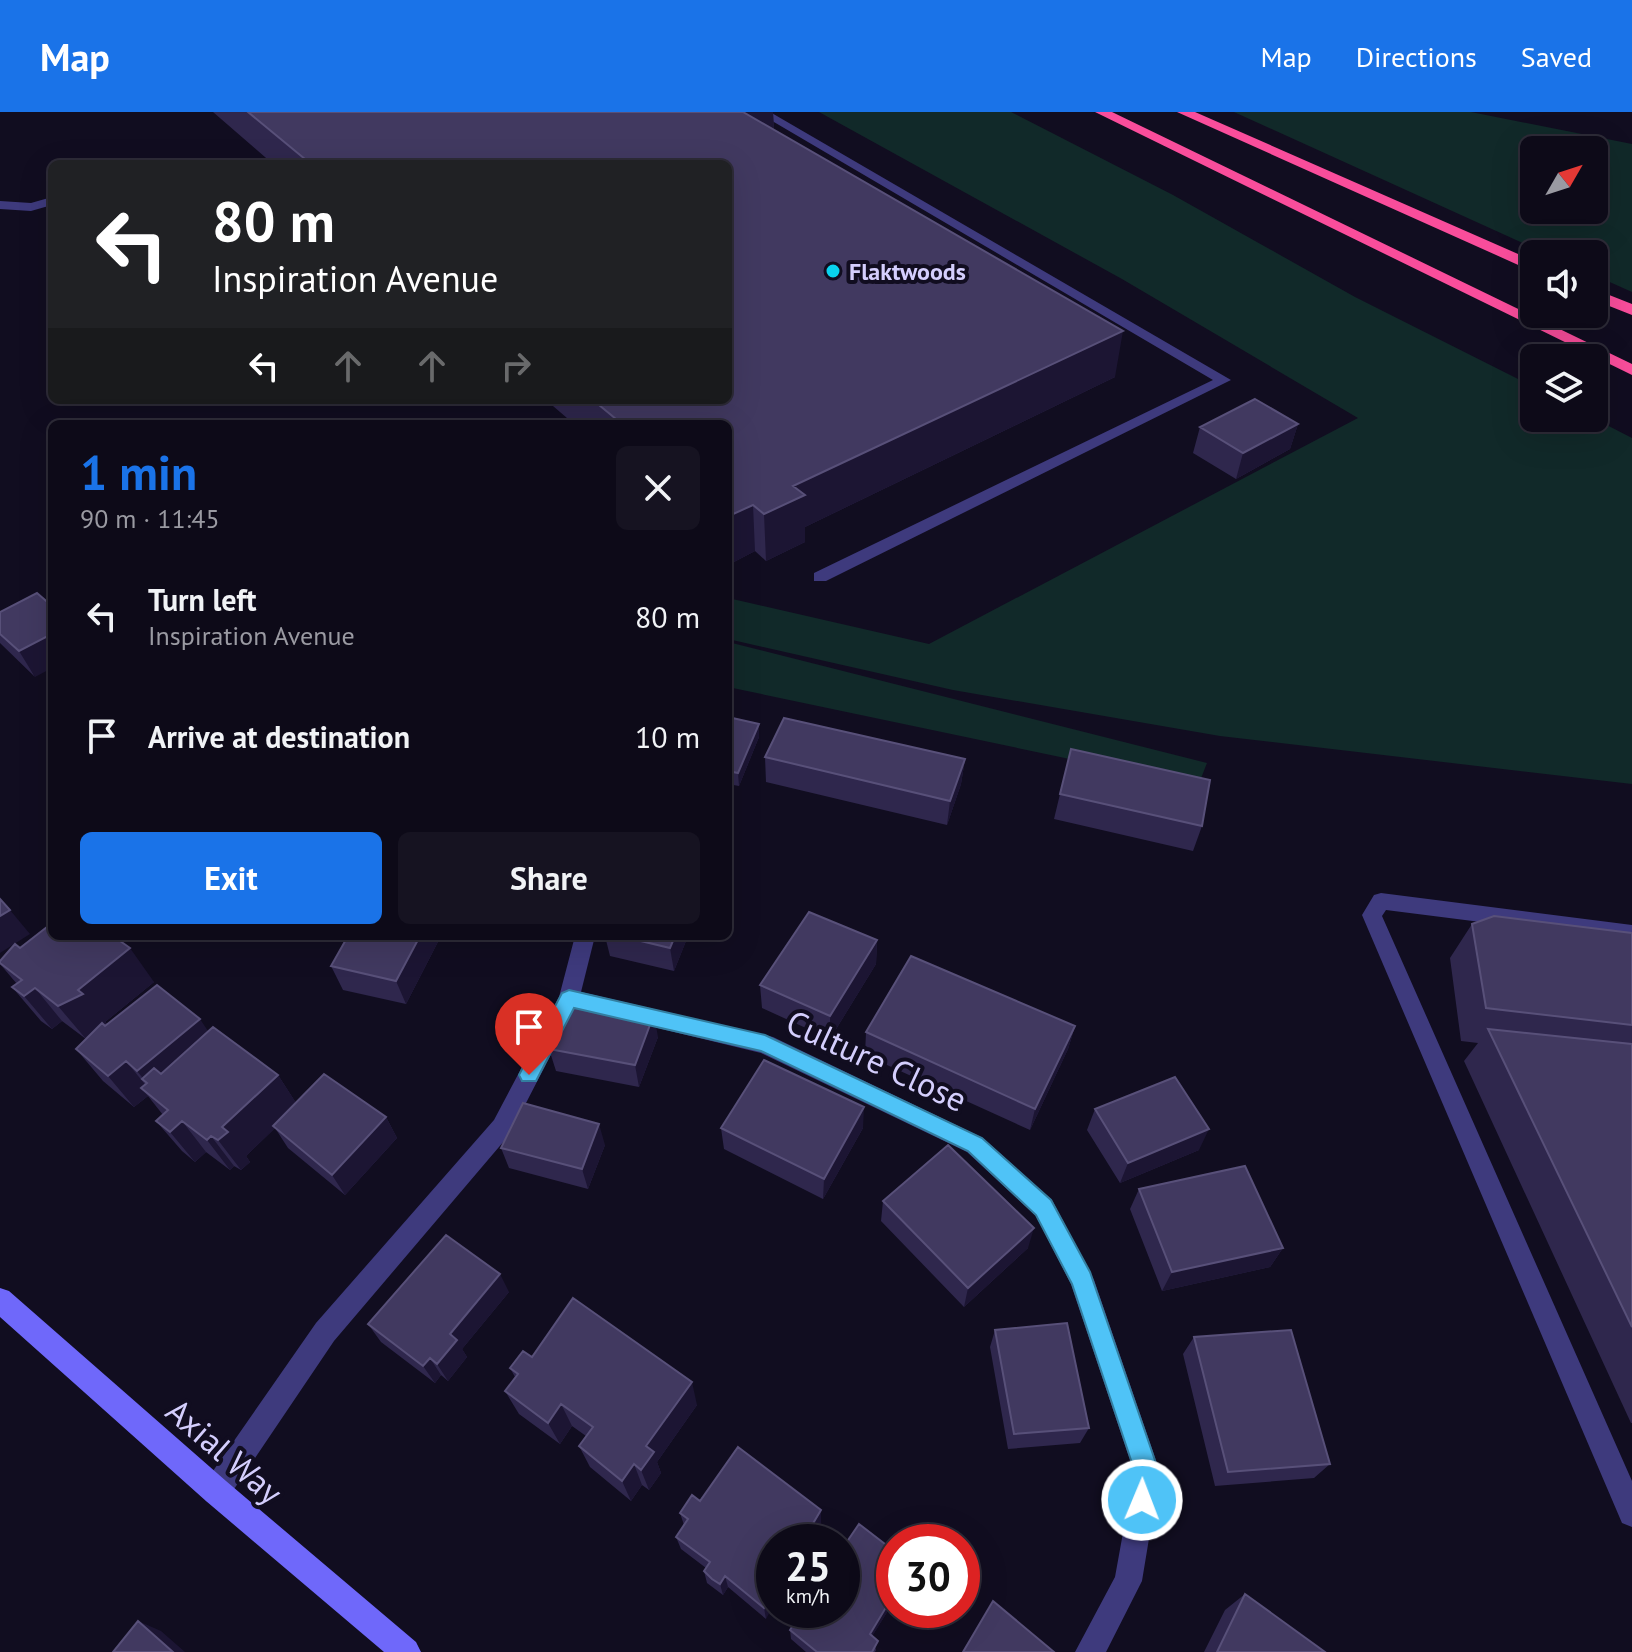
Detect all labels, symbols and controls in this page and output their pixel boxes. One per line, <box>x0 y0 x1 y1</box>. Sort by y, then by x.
text: Map <box>40 32 110 81</box>
text: Map <box>1261 38 1312 75</box>
text: Directions <box>1356 38 1477 75</box>
text: Saved <box>1521 38 1592 75</box>
north arrow <box>1520 136 1608 224</box>
map controls <box>1520 136 1608 432</box>
text: 80 m <box>212 185 335 257</box>
icon: left <box>80 192 184 296</box>
button: sound <box>1520 240 1608 328</box>
text: Inspiration Avenue <box>212 255 498 302</box>
place label: Flaktwoods <box>849 256 966 287</box>
marker: Flaktwoods <box>824 262 842 280</box>
icon: left <box>242 344 286 388</box>
icon: ahead <box>326 344 370 388</box>
icon: ahead <box>410 344 454 388</box>
icon: right <box>494 344 538 388</box>
button: layers <box>1520 344 1608 432</box>
text: 1 min <box>80 441 197 503</box>
button: close <box>616 446 700 530</box>
text: 90 m · 11:45 <box>80 502 220 535</box>
text: Turn left <box>148 580 256 619</box>
icon: left <box>80 594 124 638</box>
text: 80 m <box>635 597 700 636</box>
text: Inspiration Avenue <box>148 619 355 652</box>
icon: arrive <box>80 714 124 758</box>
text: Arrive at destination <box>148 717 410 756</box>
text: 10 m <box>635 717 700 756</box>
button: Exit <box>80 832 382 924</box>
button: Share <box>398 832 700 924</box>
pin <box>495 993 563 1075</box>
street label: Culture Close <box>780 999 974 1121</box>
icon: arrive <box>507 1005 551 1049</box>
street label: Axial Way <box>158 1388 292 1514</box>
position arrow <box>1100 1458 1184 1542</box>
speed limit sign: 30 <box>876 1524 980 1628</box>
text: 25 <box>785 1540 831 1592</box>
text: km/h <box>786 1583 830 1609</box>

